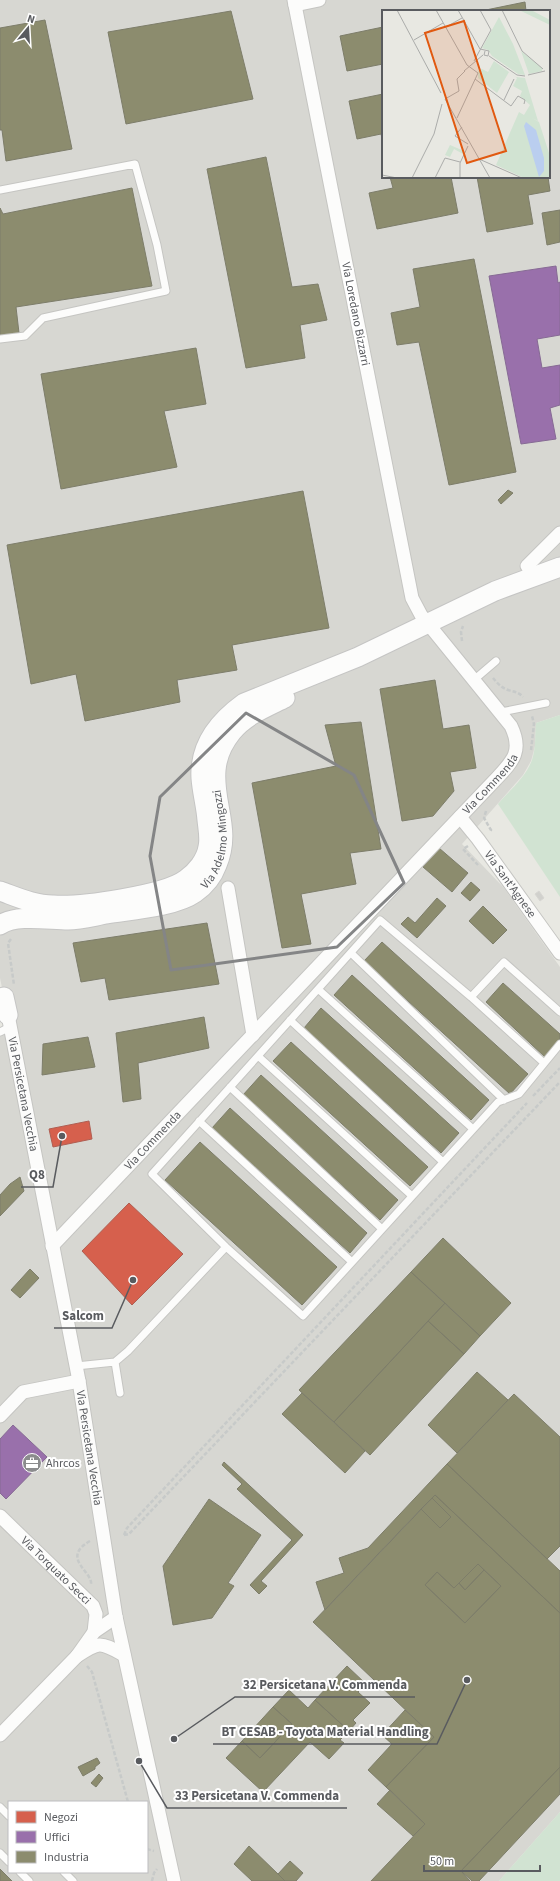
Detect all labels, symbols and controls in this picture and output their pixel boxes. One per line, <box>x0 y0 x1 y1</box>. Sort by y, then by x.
north arrow <box>8 8 48 48</box>
inset map <box>382 10 550 178</box>
text: N <box>25 11 37 27</box>
street label: Via Loredano Bizzarri <box>337 261 374 367</box>
street label: Via Commenda <box>459 751 523 818</box>
street label: Via Adelmo Mingozzi <box>197 789 232 893</box>
street label: Via Sant'Agnese <box>480 847 540 922</box>
street label: Via Persicetana Vecchia <box>3 1035 42 1153</box>
street label: Via Commenda <box>121 1107 185 1174</box>
callout: Q8 <box>21 1162 53 1187</box>
text: Q8 <box>29 1166 45 1184</box>
callout: Salcom <box>54 1303 112 1328</box>
text: Salcom <box>62 1307 104 1325</box>
street label: Via Persicetana Vecchia <box>72 1389 106 1507</box>
office icon: Ahrcos <box>21 1452 43 1474</box>
place label: Ahrcos <box>46 1455 80 1472</box>
street label: Via Torquato Secci <box>17 1533 95 1609</box>
callout: 32 Persicetana V. Commenda <box>235 1672 415 1697</box>
text: 32 Persicetana V. Commenda <box>243 1676 407 1694</box>
callout: BT CESAB - Toyota Material Handling <box>213 1719 437 1744</box>
text: BT CESAB - Toyota Material Handling <box>221 1723 429 1741</box>
callout: 33 Persicetana V. Commenda <box>167 1783 347 1808</box>
text: 33 Persicetana V. Commenda <box>175 1787 339 1805</box>
legend <box>8 1801 148 1873</box>
text: Negozi <box>44 1809 78 1826</box>
text: Uffici <box>44 1829 70 1846</box>
scale bar <box>424 1847 540 1873</box>
text: Industria <box>44 1849 89 1866</box>
text: 50 m <box>430 1853 454 1870</box>

